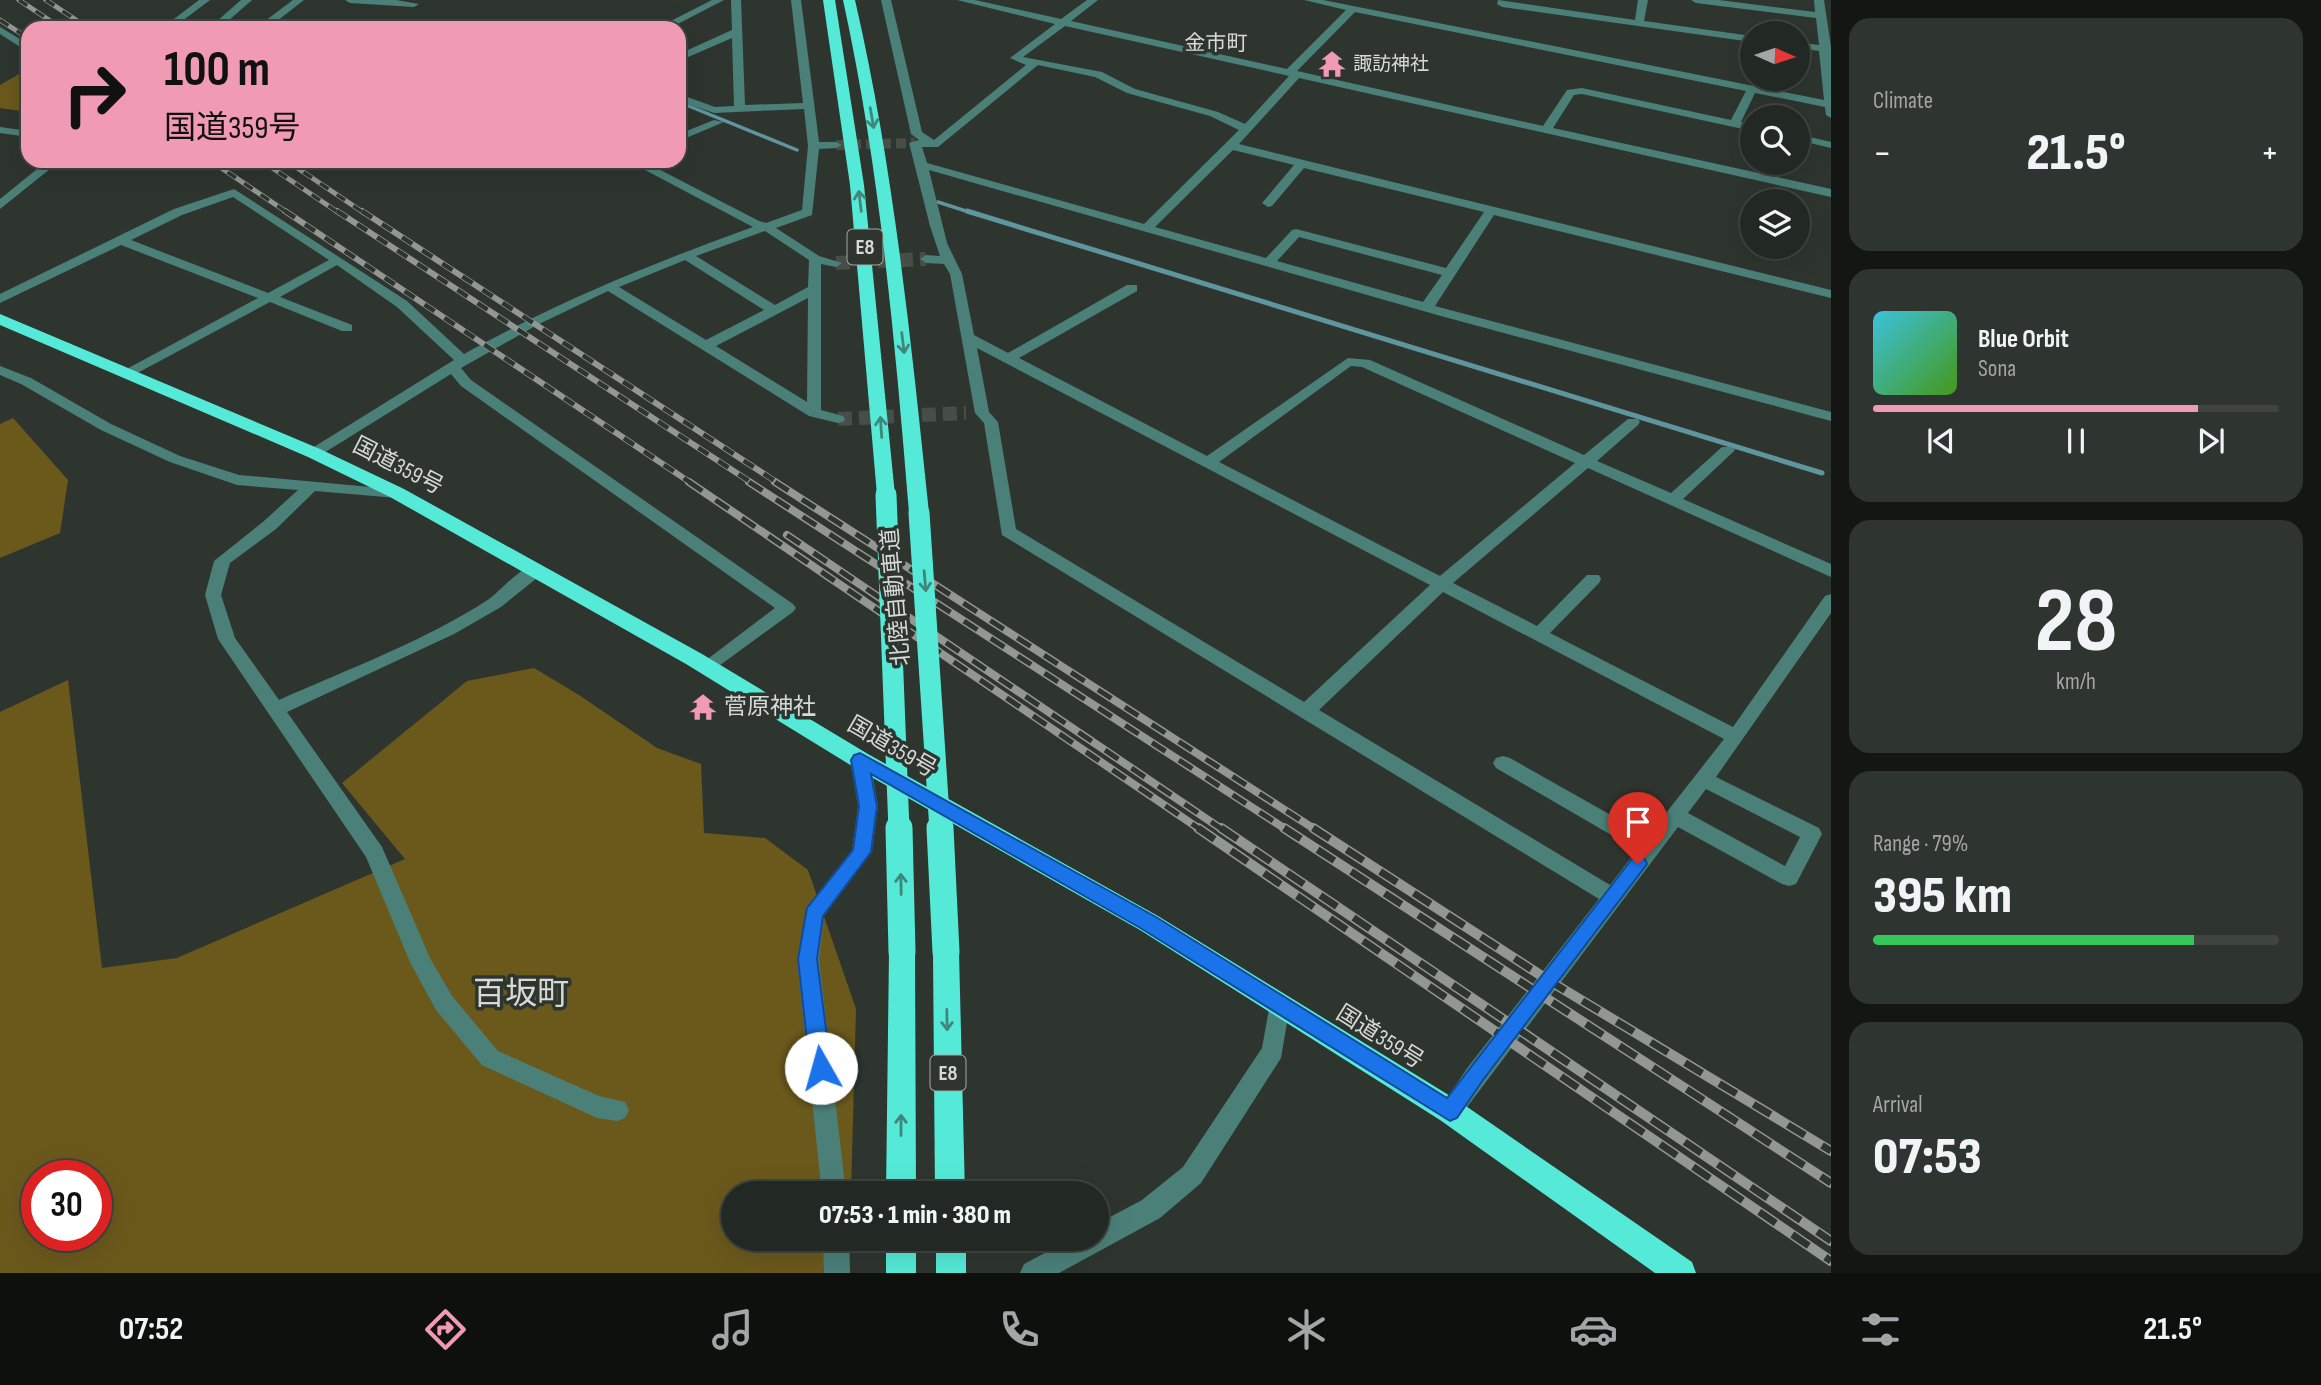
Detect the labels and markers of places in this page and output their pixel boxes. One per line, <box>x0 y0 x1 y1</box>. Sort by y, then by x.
temple icon: 諏訪神社 <box>1317 49 1347 79</box>
place label: 諏訪神社 <box>1353 53 1429 76</box>
temple icon: 菅原神社 <box>688 692 718 722</box>
place label: 菅原神社 <box>724 693 816 721</box>
pin <box>1608 792 1668 864</box>

